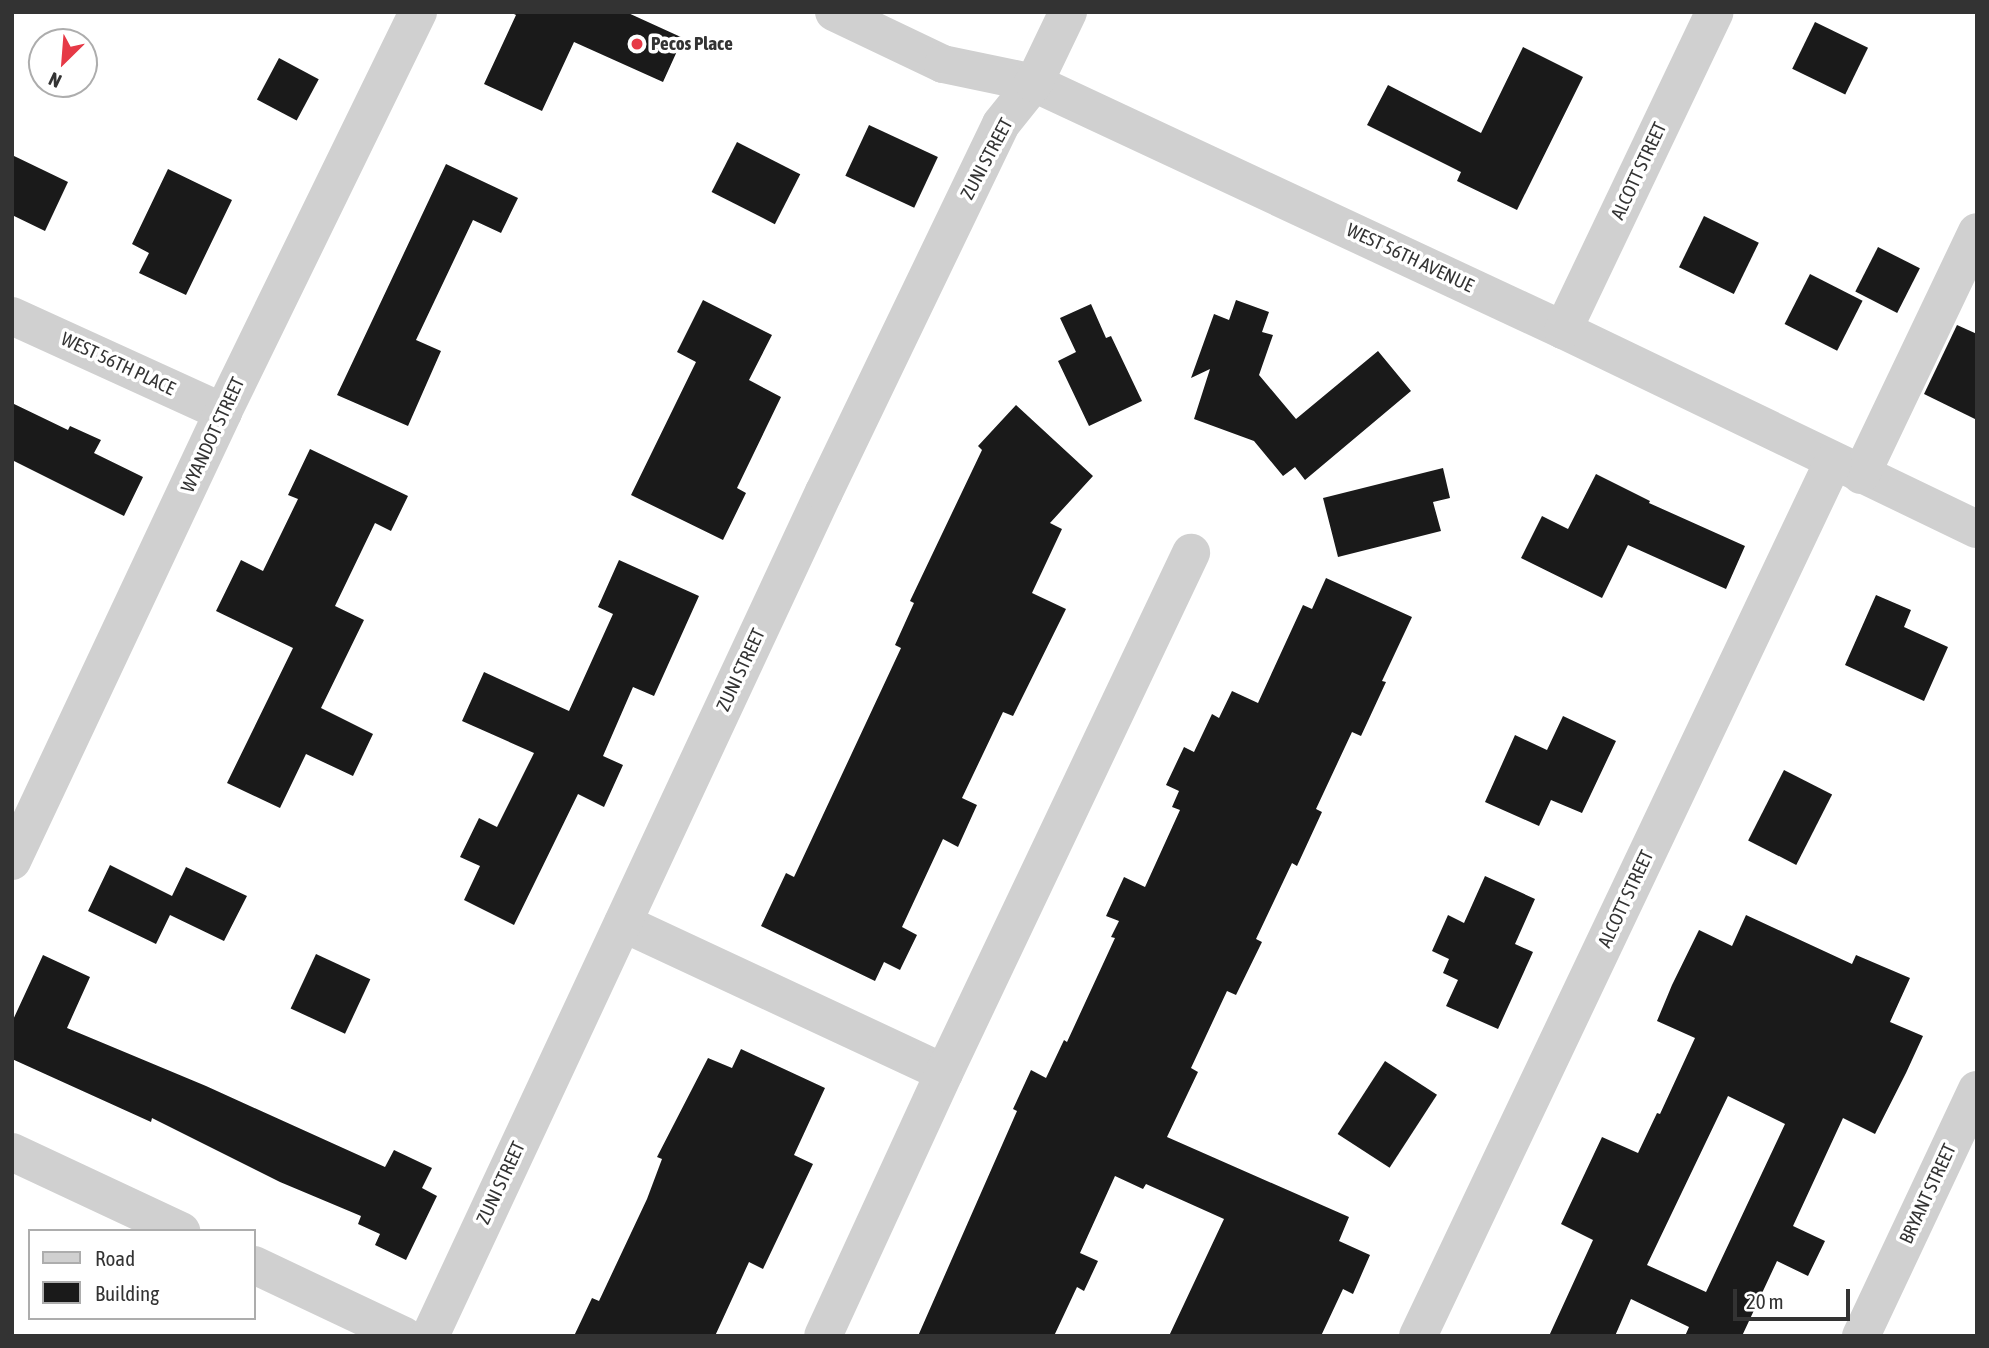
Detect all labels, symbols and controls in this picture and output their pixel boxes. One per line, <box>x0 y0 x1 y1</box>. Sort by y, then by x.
north arrow <box>28 28 98 98</box>
place label: Pecos Place <box>651 33 733 55</box>
marker: Pecos Place <box>629 36 645 52</box>
text: N <box>45 68 65 93</box>
street label: ZUNI STREET <box>956 114 1018 204</box>
street label: ALCOTT STREET <box>1607 119 1671 223</box>
street label: WEST 56TH AVENUE <box>1343 219 1477 297</box>
street label: WEST 56TH PLACE <box>57 328 179 400</box>
street label: WYANDOT STREET <box>176 374 250 496</box>
street label: ZUNI STREET <box>712 625 770 715</box>
street label: ALCOTT STREET <box>1594 847 1658 951</box>
street label: ZUNI STREET <box>472 1138 530 1228</box>
street label: BRYANT STREET <box>1895 1140 1961 1248</box>
legend <box>28 1229 256 1320</box>
text: Road <box>95 1246 135 1270</box>
scale bar <box>1737 1274 1854 1318</box>
text: Building <box>95 1281 159 1305</box>
text: 20 m <box>1746 1289 1784 1313</box>

